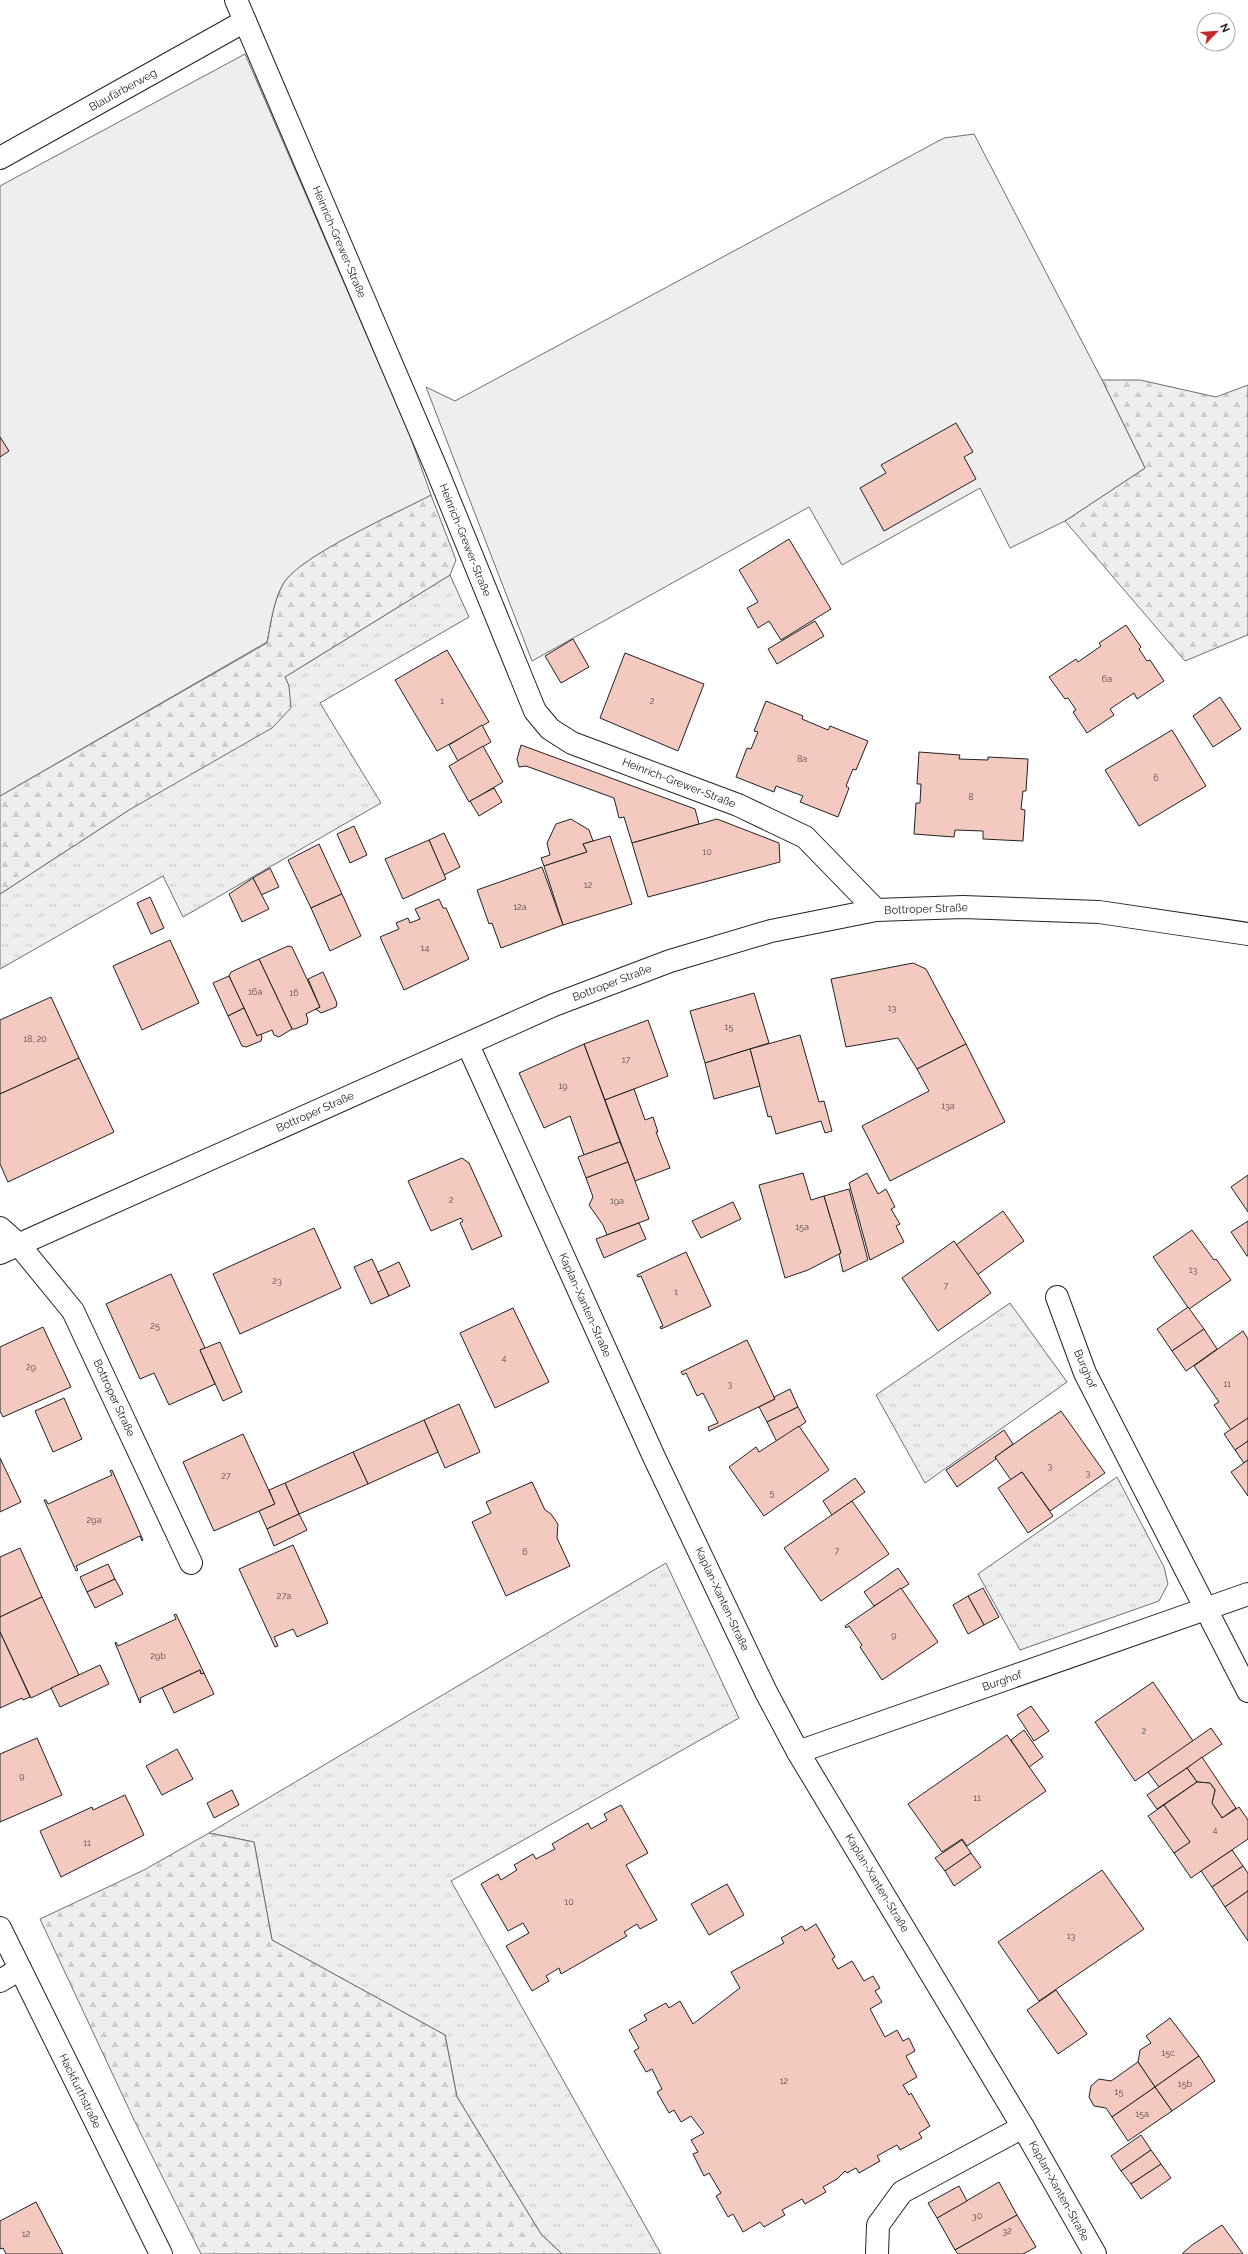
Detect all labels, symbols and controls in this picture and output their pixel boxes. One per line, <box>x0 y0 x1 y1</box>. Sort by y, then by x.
north arrow <box>1196 12 1236 52</box>
text: N <box>1217 21 1232 35</box>
street label: Blaufärberweg <box>87 66 159 114</box>
street label: Heinrich-Grewer-Straße <box>309 184 369 300</box>
street label: Heinrich-Grewer-Straße <box>436 482 494 599</box>
house number: 6a <box>1102 674 1112 684</box>
house number: 1 <box>440 696 444 706</box>
house number: 2 <box>650 696 655 706</box>
house number: 8a <box>797 754 807 764</box>
street label: Heinrich-Grewer-Straße <box>620 755 738 811</box>
house number: 6 <box>1153 773 1159 783</box>
house number: 8 <box>968 792 974 802</box>
house number: 10 <box>702 847 712 857</box>
house number: 12 <box>584 880 593 890</box>
street label: Bottroper Straße <box>884 901 969 917</box>
house number: 12a <box>513 902 527 912</box>
house number: 14 <box>421 943 429 953</box>
street label: Bottroper Straße <box>571 962 654 1004</box>
house number: 16a <box>248 987 262 997</box>
house number: 16 <box>289 988 299 998</box>
house number: 13 <box>888 1003 897 1013</box>
house number: 15 <box>725 1022 733 1032</box>
house number: 18, 20 <box>23 1034 47 1044</box>
house number: 17 <box>622 1055 630 1065</box>
house number: 19 <box>558 1081 568 1091</box>
street label: Bottroper Straße <box>274 1089 356 1135</box>
house number: 13a <box>941 1101 955 1111</box>
house number: 2 <box>449 1195 454 1205</box>
house number: 19a <box>610 1196 624 1206</box>
house number: 15a <box>795 1222 809 1232</box>
street label: Kaplan-Xanten-Straße <box>556 1251 614 1360</box>
house number: 13 <box>1189 1265 1198 1275</box>
house number: 23 <box>272 1276 282 1286</box>
house number: 7 <box>944 1281 949 1291</box>
house number: 1 <box>674 1287 678 1297</box>
house number: 25 <box>150 1321 160 1331</box>
street label: Burghof <box>1071 1348 1099 1391</box>
house number: 4 <box>502 1353 507 1363</box>
street label: Bottroper Straße <box>90 1357 138 1439</box>
house number: 29 <box>26 1362 36 1372</box>
house number: 3 <box>728 1379 733 1389</box>
house number: 11 <box>1223 1379 1231 1389</box>
house number: 3 <box>1048 1461 1053 1471</box>
house number: 3 <box>1086 1468 1091 1478</box>
house number: 27 <box>221 1471 231 1481</box>
house number: 5 <box>770 1488 775 1498</box>
house number: 29a <box>87 1515 102 1525</box>
street label: Kaplan-Xanten-Straße <box>692 1545 752 1653</box>
house number: 7 <box>835 1546 840 1556</box>
house number: 6 <box>522 1547 528 1557</box>
house number: 27a <box>277 1591 291 1601</box>
house number: 9 <box>891 1630 897 1640</box>
house number: 29b <box>150 1651 166 1661</box>
street label: Burghof <box>981 1668 1024 1694</box>
house number: 2 <box>1142 1726 1147 1736</box>
house number: 9 <box>19 1771 25 1781</box>
house number: 11 <box>973 1793 981 1803</box>
house number: 4 <box>1213 1825 1218 1835</box>
street label: Kaplan-Xanten-Straße <box>842 1831 912 1935</box>
house number: 11 <box>83 1838 91 1848</box>
house number: 10 <box>564 1897 574 1907</box>
house number: 13 <box>1067 1931 1076 1941</box>
house number: 15c <box>1161 2048 1175 2058</box>
street label: Hackfurthstraße <box>56 2052 104 2131</box>
house number: 12 <box>780 2076 789 2086</box>
house number: 15b <box>1178 2079 1193 2089</box>
house number: 15 <box>1115 2087 1123 2097</box>
house number: 15a <box>1135 2109 1149 2119</box>
street label: Kaplan-Xanten-Straße <box>1026 2139 1092 2244</box>
house number: 30 <box>972 2211 983 2221</box>
house number: 32 <box>1002 2226 1012 2236</box>
house number: 12 <box>22 2229 31 2239</box>

